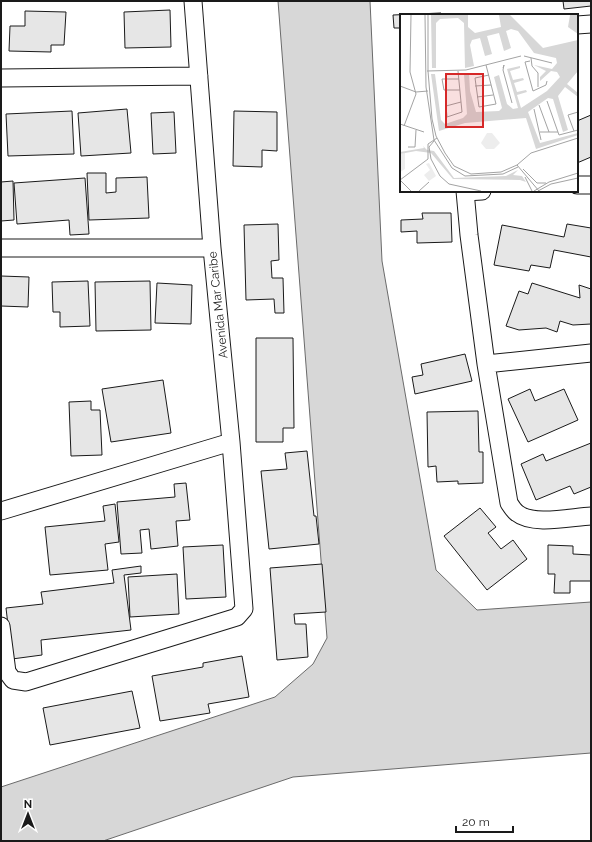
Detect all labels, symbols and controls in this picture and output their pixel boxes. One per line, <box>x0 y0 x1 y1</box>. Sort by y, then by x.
inset map <box>400 14 578 192</box>
street label: Avenida Mar Caribe <box>205 251 231 359</box>
north arrow <box>8 794 48 834</box>
text: N <box>24 798 32 811</box>
scale bar <box>456 808 513 834</box>
text: 20 m <box>462 815 490 829</box>

